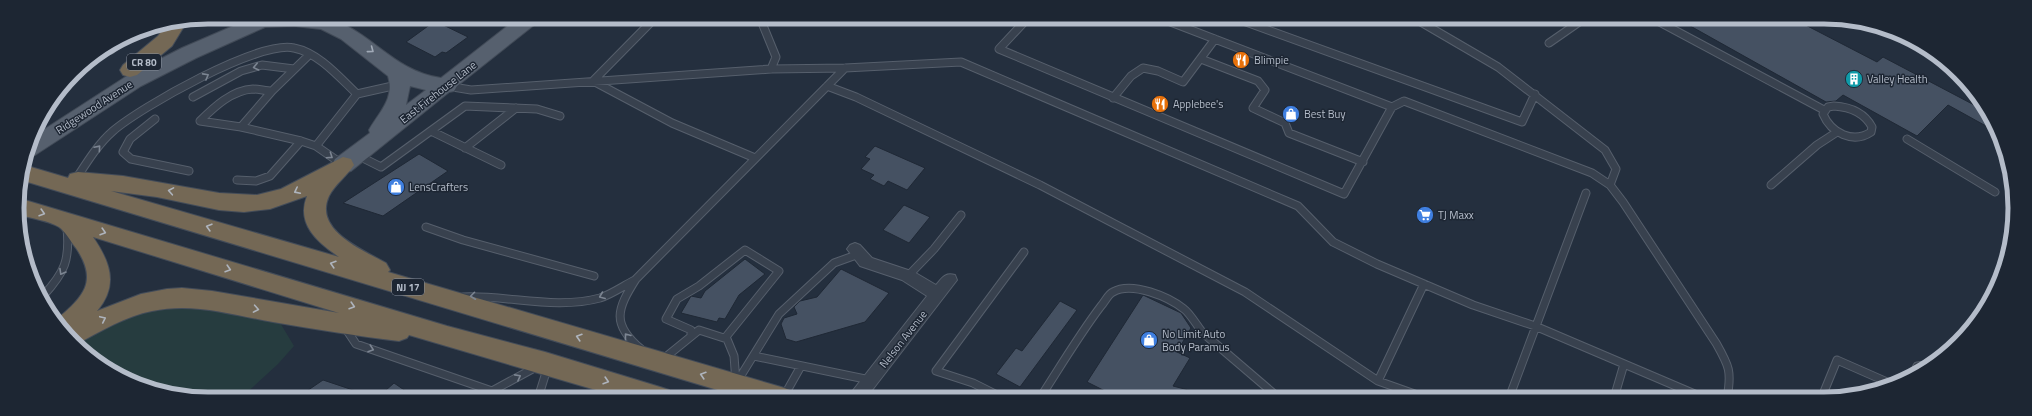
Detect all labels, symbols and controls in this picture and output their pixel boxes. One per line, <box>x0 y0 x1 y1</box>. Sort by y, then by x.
one-way arrow <box>366 45 373 52</box>
restaurant icon: Blimpie <box>1231 50 1251 70</box>
place label: Blimpie <box>1254 52 1289 68</box>
road number: CR 80 <box>127 54 161 70</box>
street label: East Firehouse Lane <box>396 57 480 127</box>
one-way arrow <box>252 63 259 71</box>
building icon: Valley Health <box>1844 69 1864 89</box>
place label: Valley Health <box>1867 71 1928 87</box>
one-way arrow <box>201 73 209 80</box>
street label: Ridgewood Avenue <box>52 76 136 138</box>
restaurant icon: Applebee's <box>1150 94 1170 114</box>
place label: Applebee's <box>1173 96 1223 112</box>
shop icon: Best Buy <box>1281 104 1301 124</box>
place label: Best Buy <box>1304 106 1346 122</box>
one-way arrow <box>94 145 101 152</box>
one-way arrow <box>326 151 333 158</box>
shop icon: LensCrafters <box>386 177 406 197</box>
place label: LensCrafters <box>409 179 468 195</box>
one-way arrow <box>294 186 301 193</box>
one-way arrow <box>168 187 174 196</box>
supermarket icon: TJ Maxx <box>1415 205 1435 225</box>
place label: TJ Maxx <box>1438 207 1474 223</box>
one-way arrow <box>39 208 46 217</box>
one-way arrow <box>205 223 212 232</box>
one-way arrow <box>99 227 106 235</box>
one-way arrow <box>330 260 337 269</box>
one-way arrow <box>224 264 231 273</box>
one-way arrow <box>60 267 67 274</box>
road number: NJ 17 <box>392 279 424 295</box>
one-way arrow <box>470 291 477 300</box>
one-way arrow <box>598 292 605 300</box>
one-way arrow <box>348 301 355 310</box>
one-way arrow <box>253 304 260 313</box>
street label: Nelson Avenue <box>875 306 931 371</box>
one-way arrow <box>98 316 106 324</box>
place label: No Limit Auto Body Paramus <box>1162 326 1230 355</box>
shop icon: No Limit Auto Body Paramus <box>1139 330 1159 350</box>
one-way arrow <box>575 333 582 342</box>
one-way arrow <box>625 334 632 341</box>
one-way arrow <box>367 344 374 353</box>
one-way arrow <box>700 371 707 380</box>
one-way arrow <box>514 374 521 382</box>
one-way arrow <box>602 376 609 385</box>

